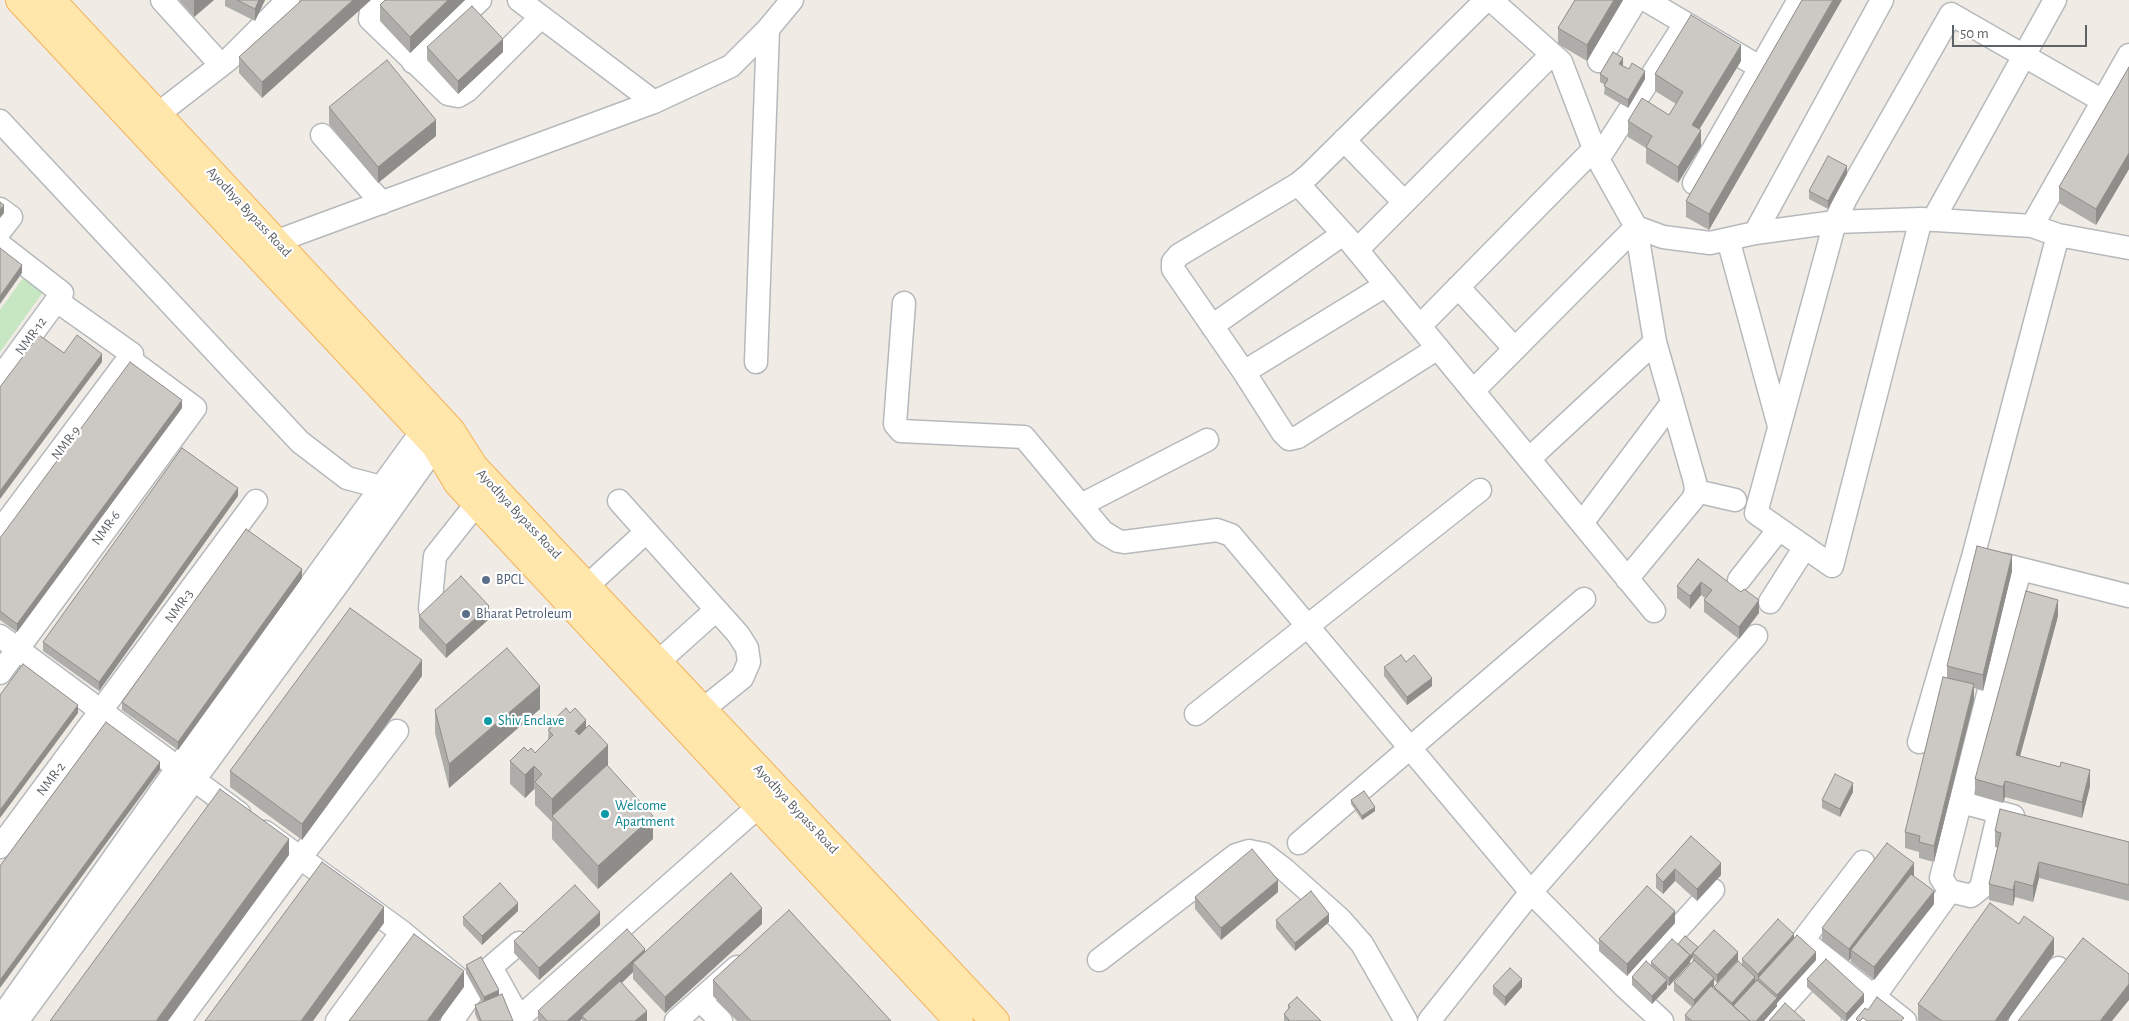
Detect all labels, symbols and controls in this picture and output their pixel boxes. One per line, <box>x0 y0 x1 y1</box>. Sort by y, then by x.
scale bar <box>1954 15 2089 47</box>
text: 50 m <box>1960 26 1989 41</box>
street label: Ayodhya Bypass Road <box>203 164 295 260</box>
street label: NMR-12 <box>12 314 50 358</box>
street label: NMR-9 <box>48 423 84 463</box>
street label: Ayodhya Bypass Road <box>473 466 565 562</box>
street label: NMR-6 <box>88 508 124 548</box>
place label: BPCL <box>496 572 524 588</box>
marker: BPCL <box>480 574 492 586</box>
street label: NMR-3 <box>161 586 197 626</box>
place label: Bharat Petroleum <box>476 606 572 622</box>
marker: Bharat Petroleum <box>460 608 472 620</box>
place label: Shiv Enclave <box>498 713 564 729</box>
marker: Shiv Enclave <box>482 715 494 727</box>
street label: NMR-2 <box>33 759 69 799</box>
street label: Ayodhya Bypass Road <box>750 761 842 857</box>
place label: Welcome Apartment <box>615 798 675 830</box>
marker: Welcome Apartment <box>599 808 611 820</box>

